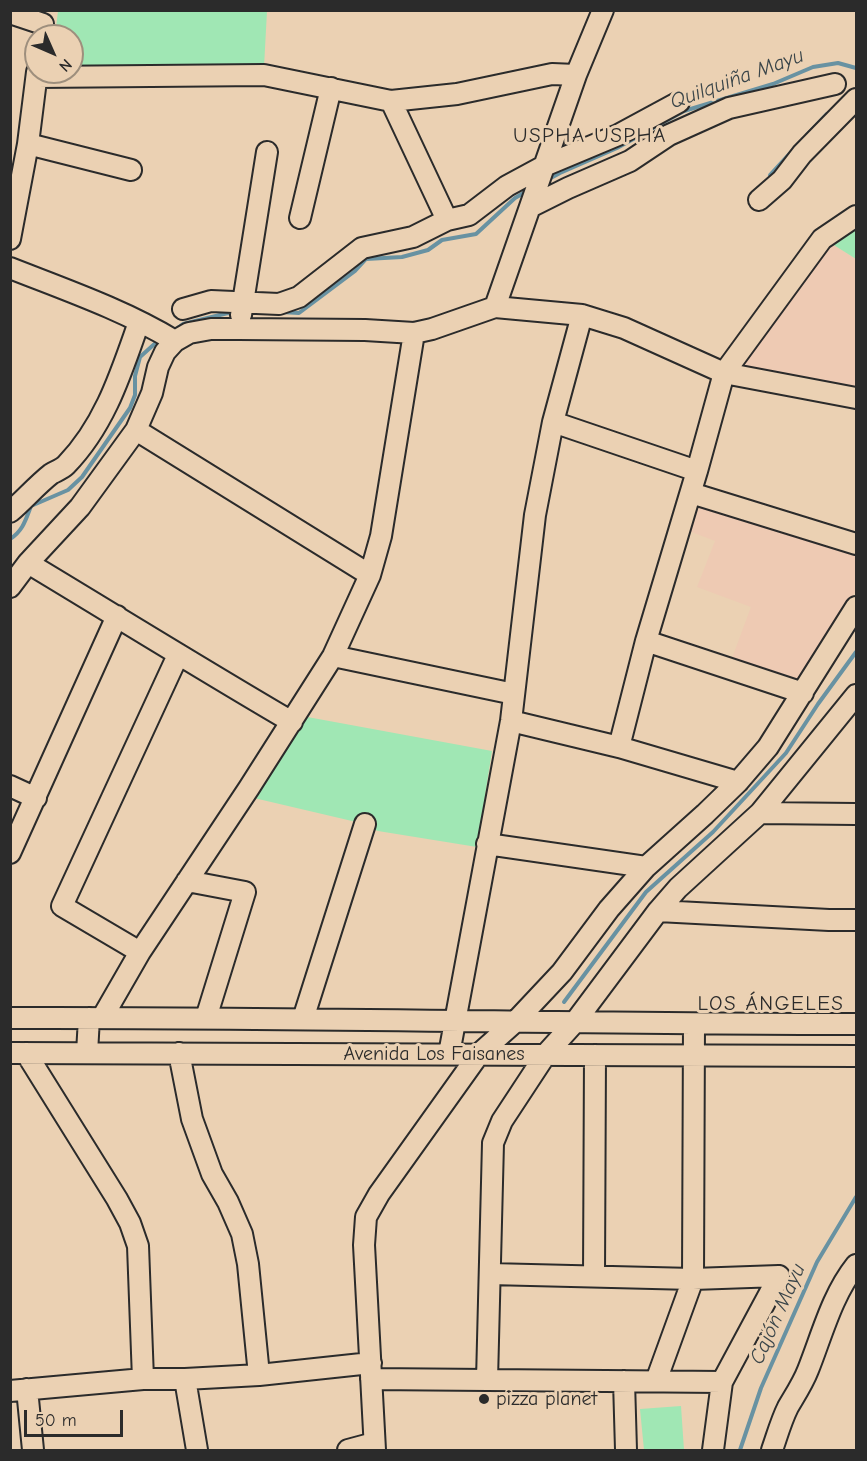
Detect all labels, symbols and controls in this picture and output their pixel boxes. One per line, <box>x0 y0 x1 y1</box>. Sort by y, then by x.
north arrow <box>24 24 84 84</box>
water label: Quilquiña Mayu <box>667 43 807 115</box>
text: N <box>55 55 75 75</box>
district label: USPHA USPHA <box>513 123 667 149</box>
district label: LOS ÁNGELES <box>698 991 844 1017</box>
street label: Avenida Los Faisanes <box>343 1042 525 1066</box>
water label: Cajón Mayu <box>745 1260 811 1368</box>
place label: pizza planet <box>496 1387 597 1411</box>
marker: pizza planet <box>477 1392 491 1406</box>
scale bar <box>27 1398 126 1436</box>
text: 50 m <box>35 1410 77 1431</box>

